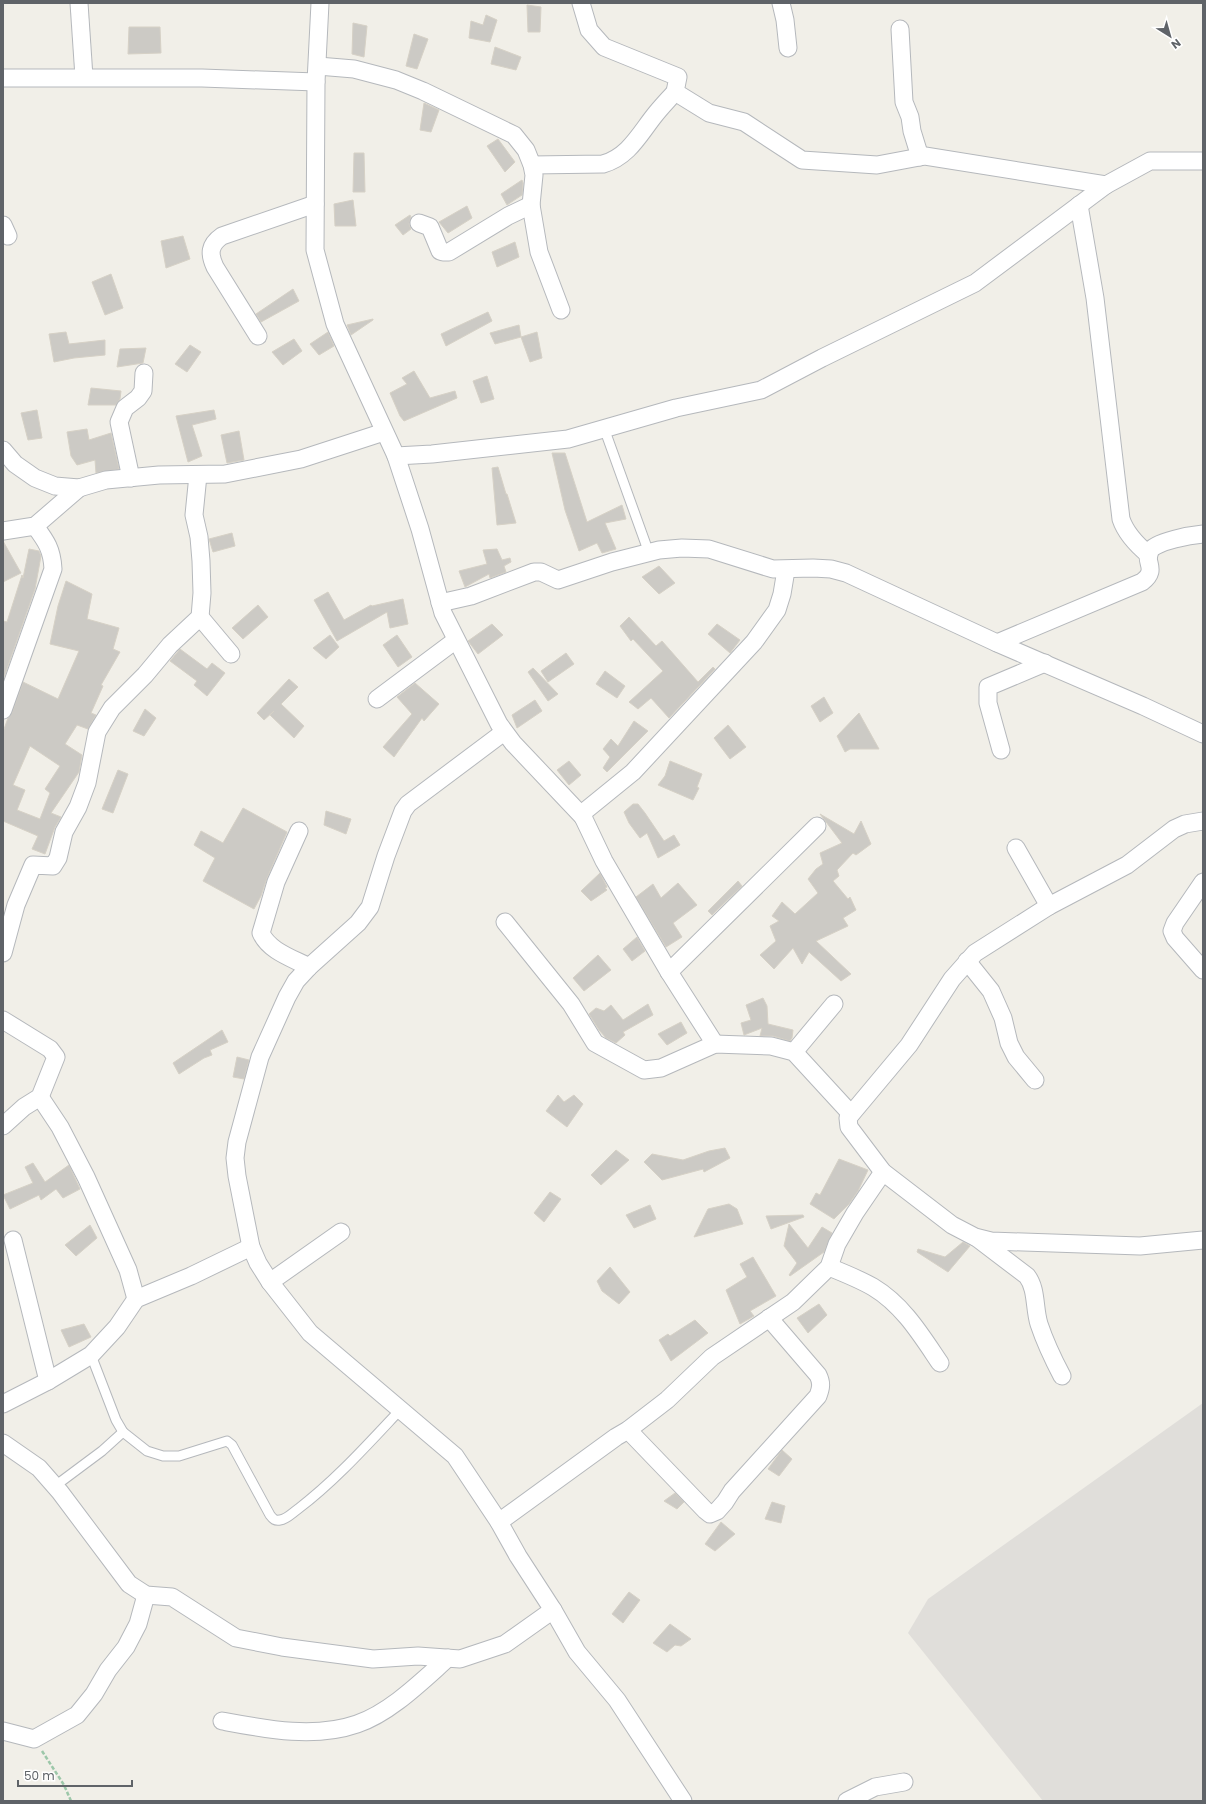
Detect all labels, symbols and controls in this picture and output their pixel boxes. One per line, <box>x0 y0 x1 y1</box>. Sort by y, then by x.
north arrow <box>1150 16 1190 56</box>
text: N <box>1168 35 1184 53</box>
scale bar <box>18 1762 132 1788</box>
text: 50 m <box>24 1767 55 1784</box>

